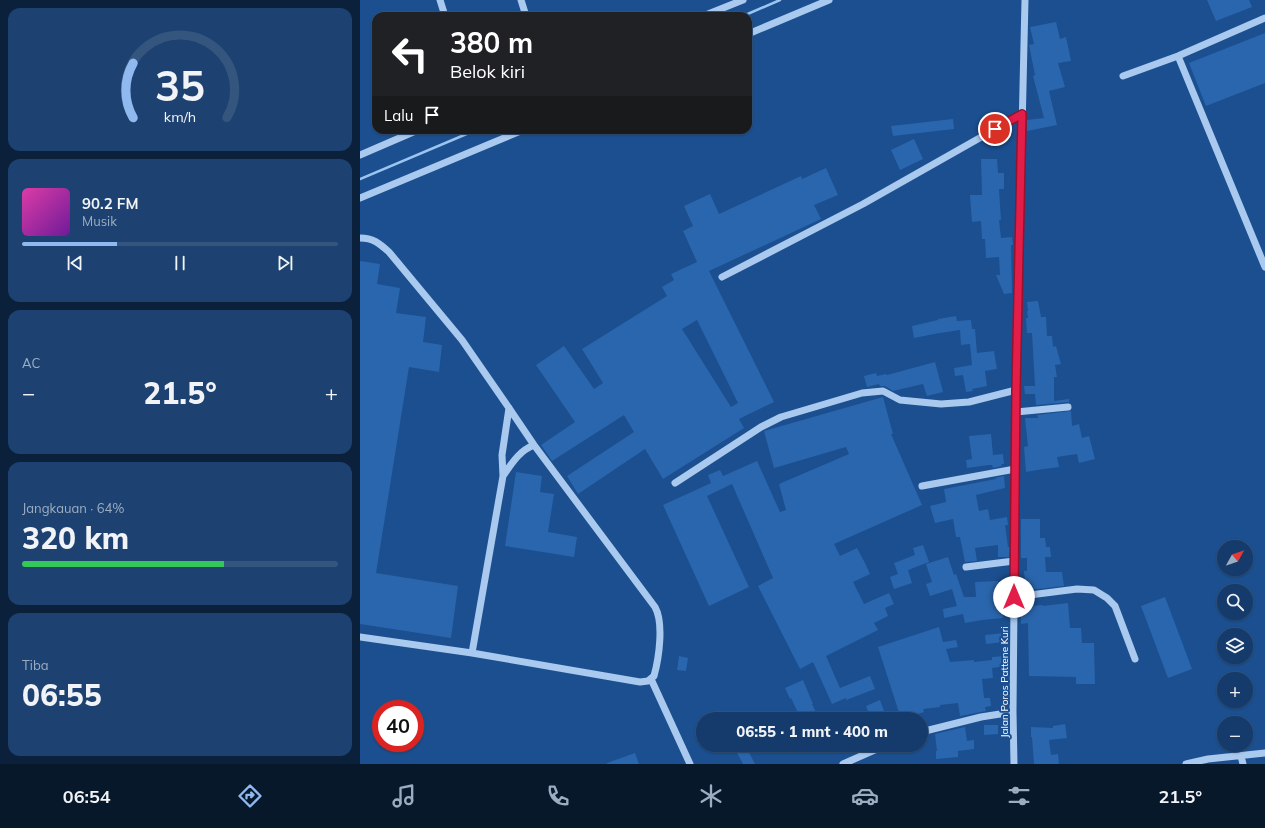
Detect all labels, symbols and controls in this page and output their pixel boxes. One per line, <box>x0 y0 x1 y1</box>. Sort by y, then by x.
text: 380 m <box>450 25 533 60</box>
icon: left <box>384 28 436 80</box>
text: 35 <box>155 58 205 110</box>
text: Belok kiri <box>450 60 525 83</box>
icon: arrive <box>421 104 443 126</box>
text: Lalu <box>384 106 413 125</box>
text: km/h <box>164 107 196 125</box>
pin <box>978 112 1012 146</box>
icon: arrive <box>984 118 1006 140</box>
text: 90.2 FM <box>82 194 138 213</box>
text: Musik <box>82 213 117 229</box>
icon: previous <box>64 252 86 274</box>
icon: pause <box>169 252 191 274</box>
icon: next <box>274 252 296 274</box>
text: AC <box>22 355 40 371</box>
text: 21.5° <box>143 374 217 412</box>
text: − <box>22 379 35 407</box>
text: + <box>325 379 338 407</box>
text: Jangkauan · 64% <box>22 500 124 516</box>
text: 320 km <box>22 519 129 557</box>
north arrow <box>1217 540 1253 576</box>
map controls <box>1217 540 1253 752</box>
position arrow <box>993 576 1035 618</box>
button: search <box>1217 584 1253 620</box>
street label: Jalan Poros Pattene Kuri <box>998 626 1011 738</box>
button: layers <box>1217 628 1253 664</box>
text: Tiba <box>22 657 49 673</box>
button: + <box>1217 672 1253 708</box>
text: 06:55 <box>22 676 102 714</box>
speed limit sign: 40 <box>372 700 424 752</box>
button: − <box>1217 716 1253 752</box>
text: 06:55 · 1 mnt · 400 m <box>736 722 888 741</box>
icon: directions <box>236 782 264 810</box>
icon: music <box>390 782 418 810</box>
icon: phone <box>544 782 572 810</box>
icon: climate <box>697 782 725 810</box>
icon: car <box>851 782 879 810</box>
icon: filters <box>1005 782 1033 810</box>
text: 06:54 <box>63 785 111 808</box>
text: 21.5° <box>1158 785 1202 808</box>

